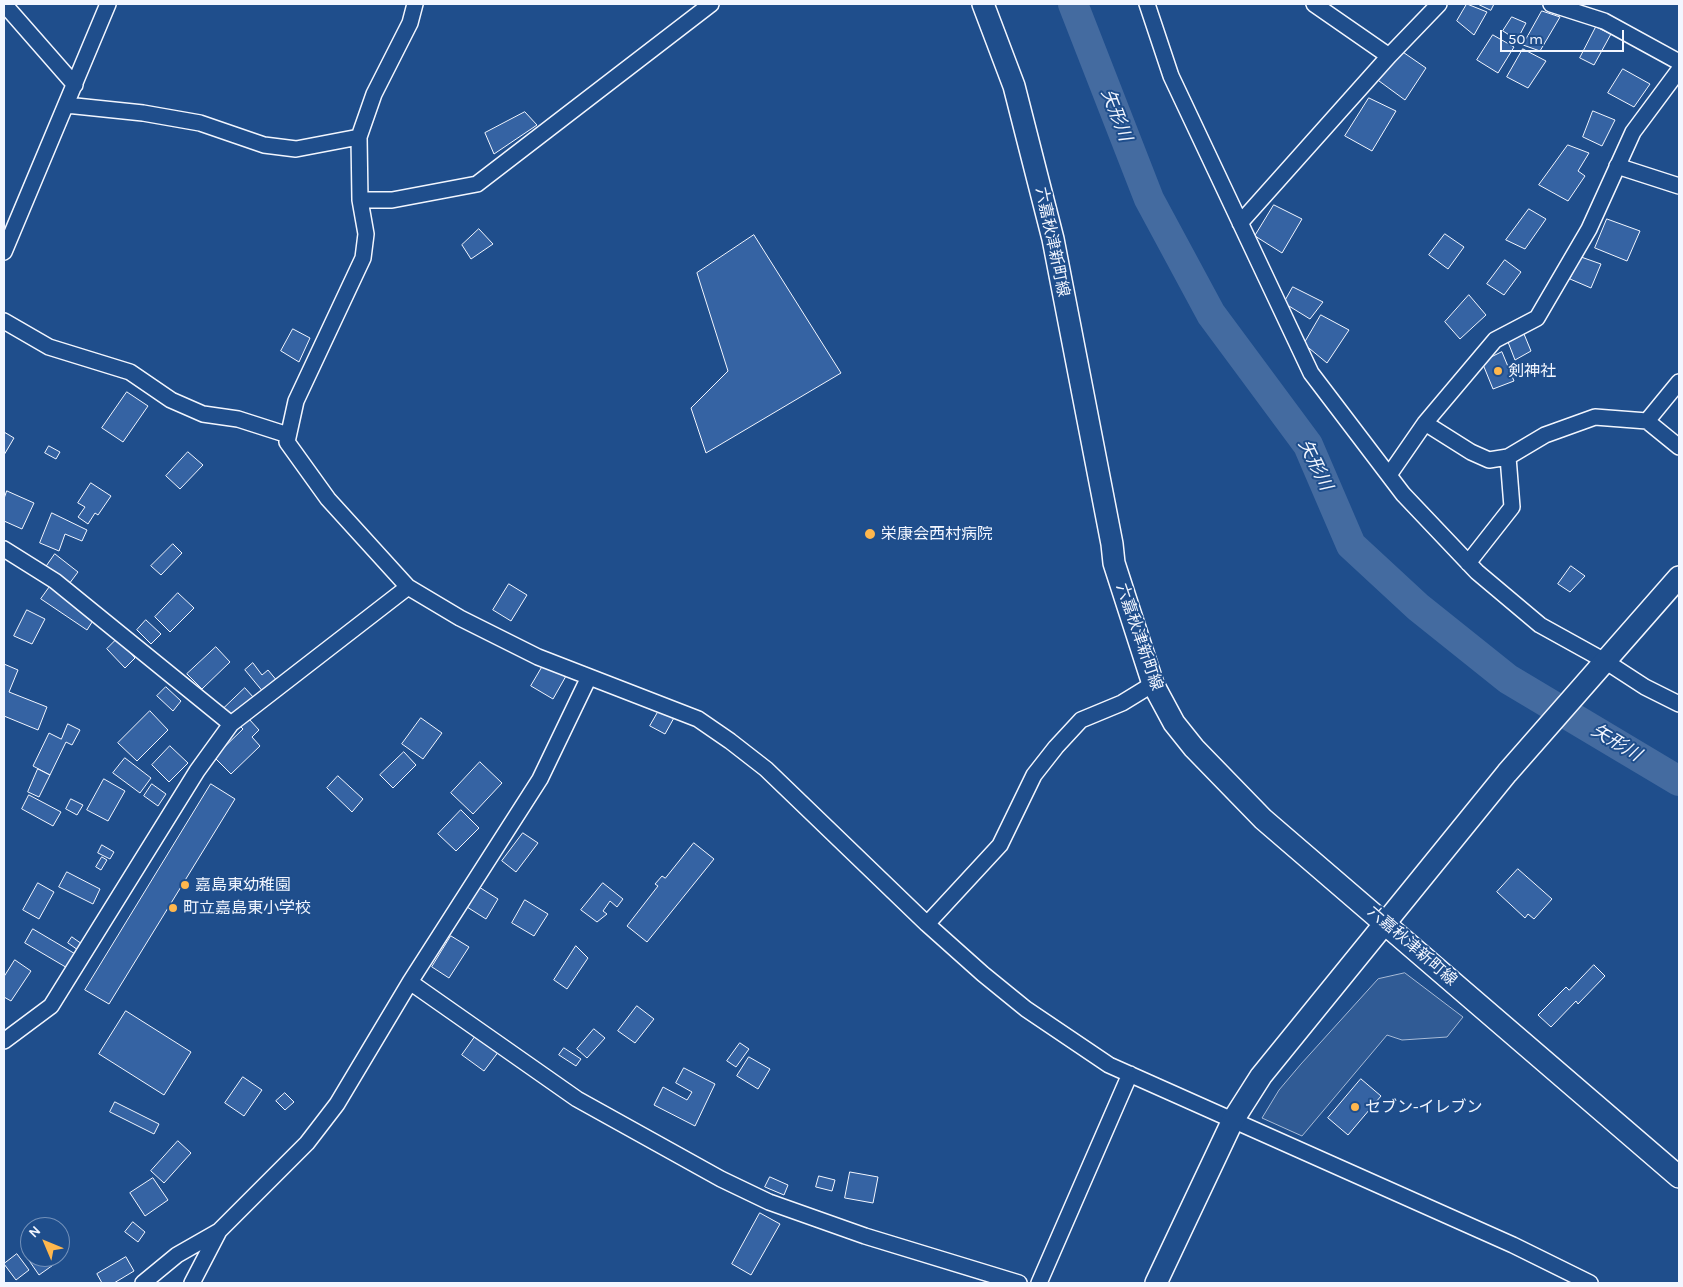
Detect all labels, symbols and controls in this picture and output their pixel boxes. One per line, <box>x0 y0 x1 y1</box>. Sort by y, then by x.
scale bar <box>1503 20 1627 52</box>
text: 50 m <box>1508 30 1543 48</box>
water label: 矢形川 <box>1096 86 1136 144</box>
street label: 六嘉秋津新町線 <box>1031 185 1073 299</box>
place label: 剣神社 <box>1508 361 1556 381</box>
marker: 剣神社 <box>1492 365 1504 377</box>
water label: 矢形川 <box>1293 436 1337 494</box>
place label: 栄康会西村病院 <box>881 524 993 544</box>
marker: 栄康会西村病院 <box>863 527 877 541</box>
street label: 六嘉秋津新町線 <box>1112 581 1166 693</box>
water label: 矢形川 <box>1587 720 1645 766</box>
place label: 嘉島東幼稚園 <box>195 875 291 895</box>
marker: 嘉島東幼稚園 <box>179 879 191 891</box>
place label: 町立嘉島東小学校 <box>183 898 311 918</box>
marker: 町立嘉島東小学校 <box>167 902 179 914</box>
street label: 六嘉秋津新町線 <box>1363 902 1461 990</box>
place label: セブン-イレブン <box>1365 1097 1483 1117</box>
marker: セブン-イレブン <box>1349 1101 1361 1113</box>
north arrow <box>20 1217 70 1267</box>
text: N <box>25 1222 44 1241</box>

